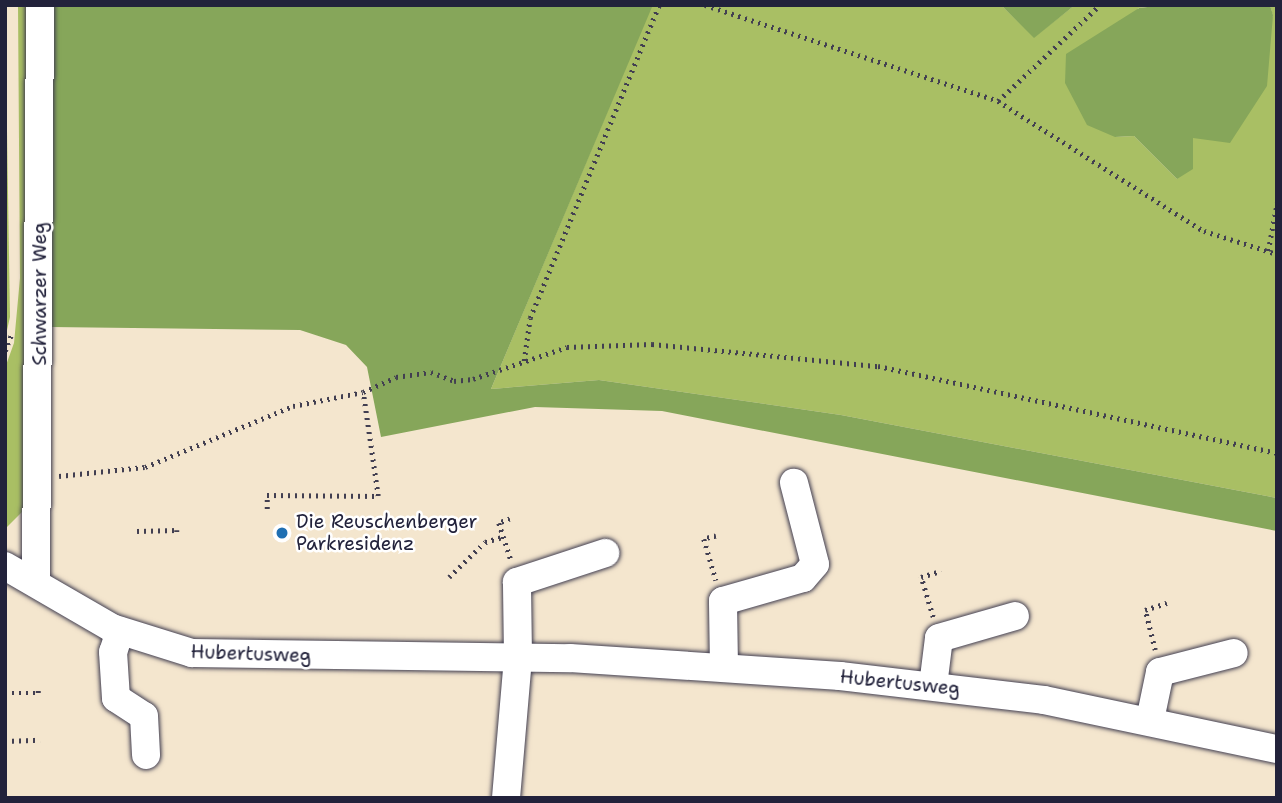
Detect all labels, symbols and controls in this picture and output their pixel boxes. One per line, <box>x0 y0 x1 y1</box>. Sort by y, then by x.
street label: Schwarzer Weg <box>29 222 51 366</box>
place label: Die Reuschenberger Parkresidenz <box>296 511 478 555</box>
marker: Die Reuschenberger Parkresidenz <box>274 525 290 541</box>
street label: Hubertusweg <box>190 640 312 668</box>
street label: Hubertusweg <box>839 665 961 701</box>

